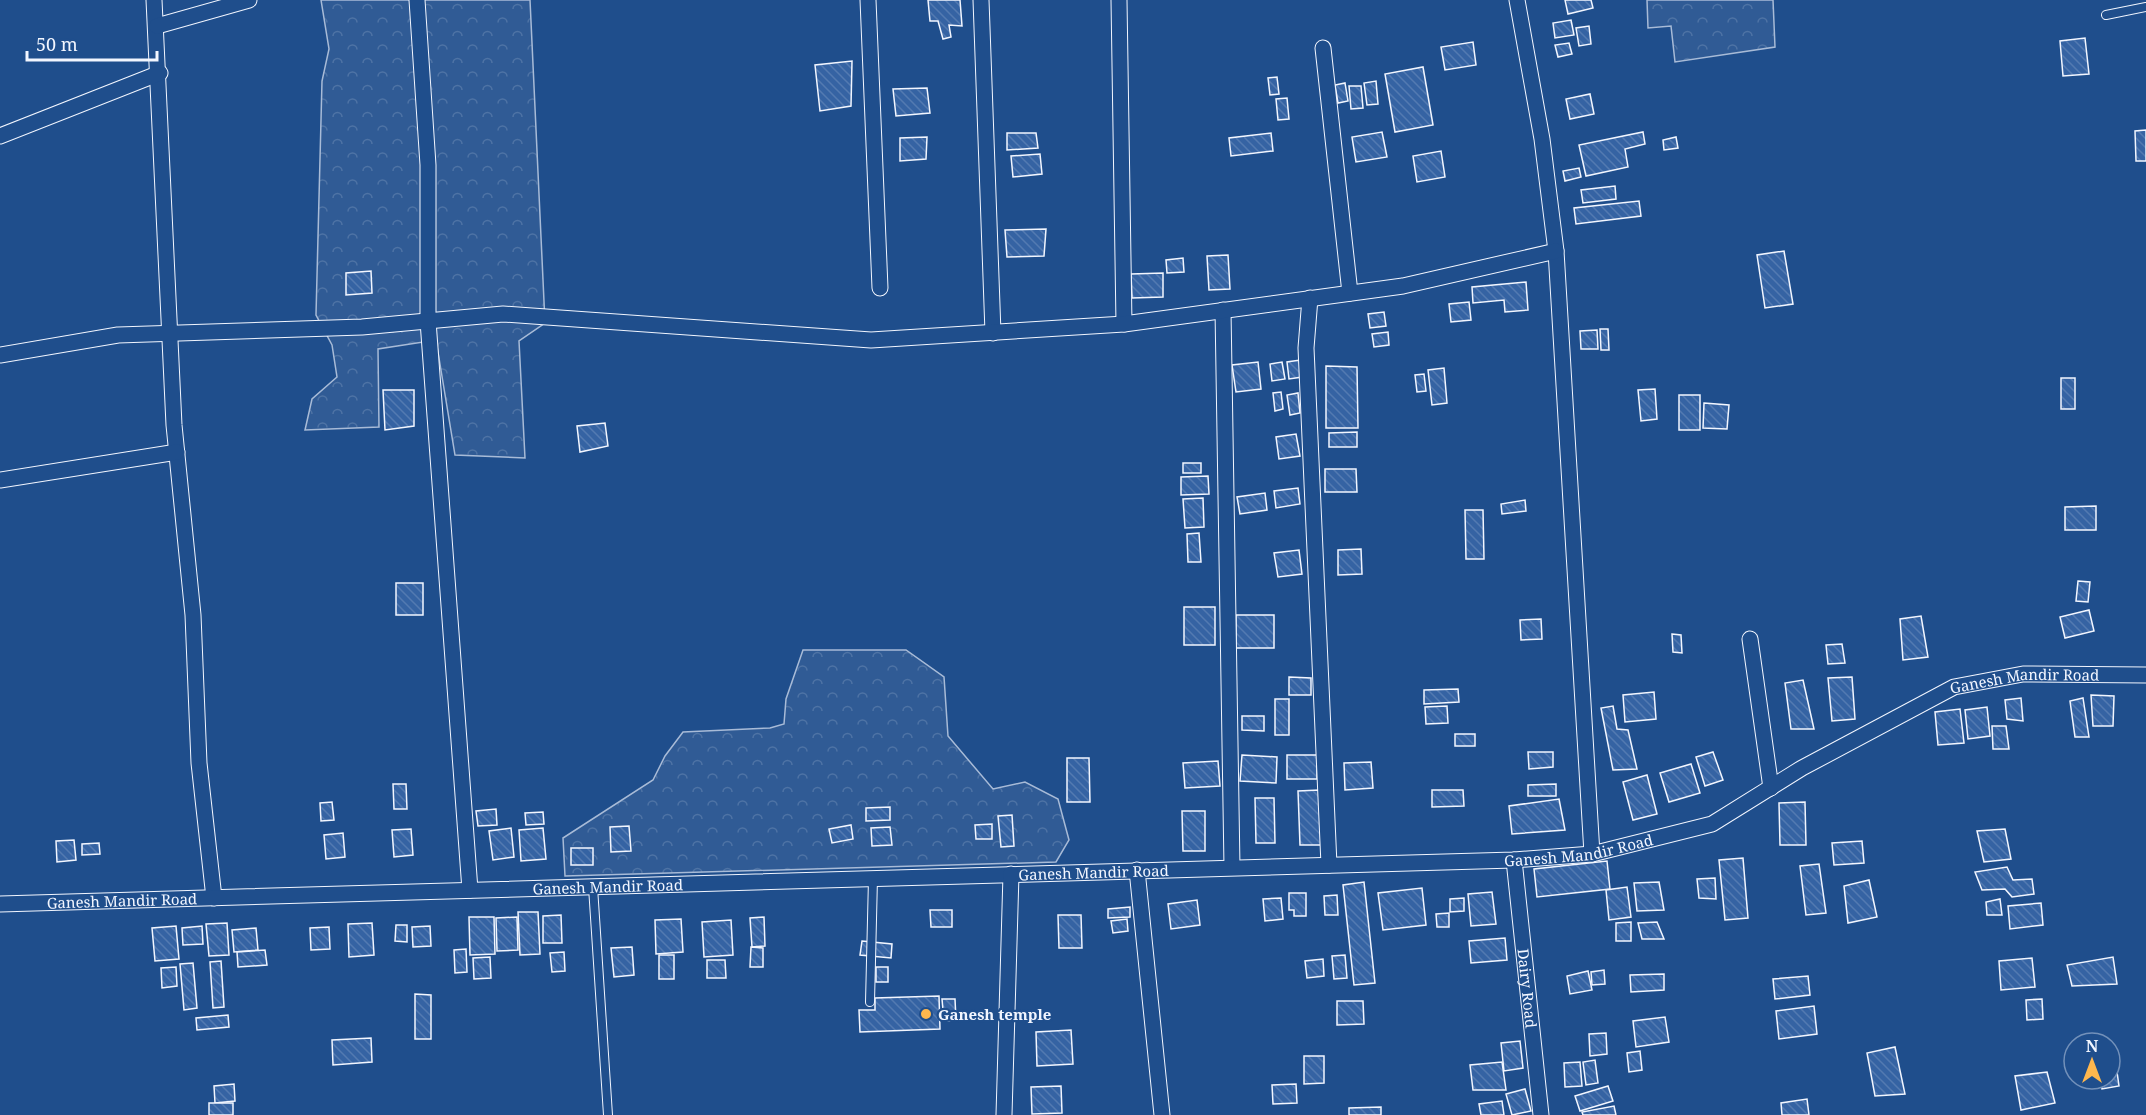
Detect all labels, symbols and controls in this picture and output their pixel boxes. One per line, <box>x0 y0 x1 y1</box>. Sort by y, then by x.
scale bar <box>27 24 158 62</box>
text: 50 m <box>36 32 78 56</box>
street label: Ganesh Mandir Road <box>1948 664 2099 698</box>
street label: Ganesh Mandir Road <box>1504 829 1655 870</box>
street label: Ganesh Mandir Road <box>1018 860 1169 884</box>
street label: Ganesh Mandir Road <box>532 874 683 899</box>
street label: Ganesh Mandir Road <box>46 888 197 913</box>
street label: Dairy Road <box>1513 948 1542 1029</box>
place label: Ganesh temple <box>938 1004 1051 1024</box>
marker: Ganesh temple <box>919 1007 933 1021</box>
north arrow <box>2062 1031 2122 1091</box>
text: N <box>2086 1035 2099 1057</box>

